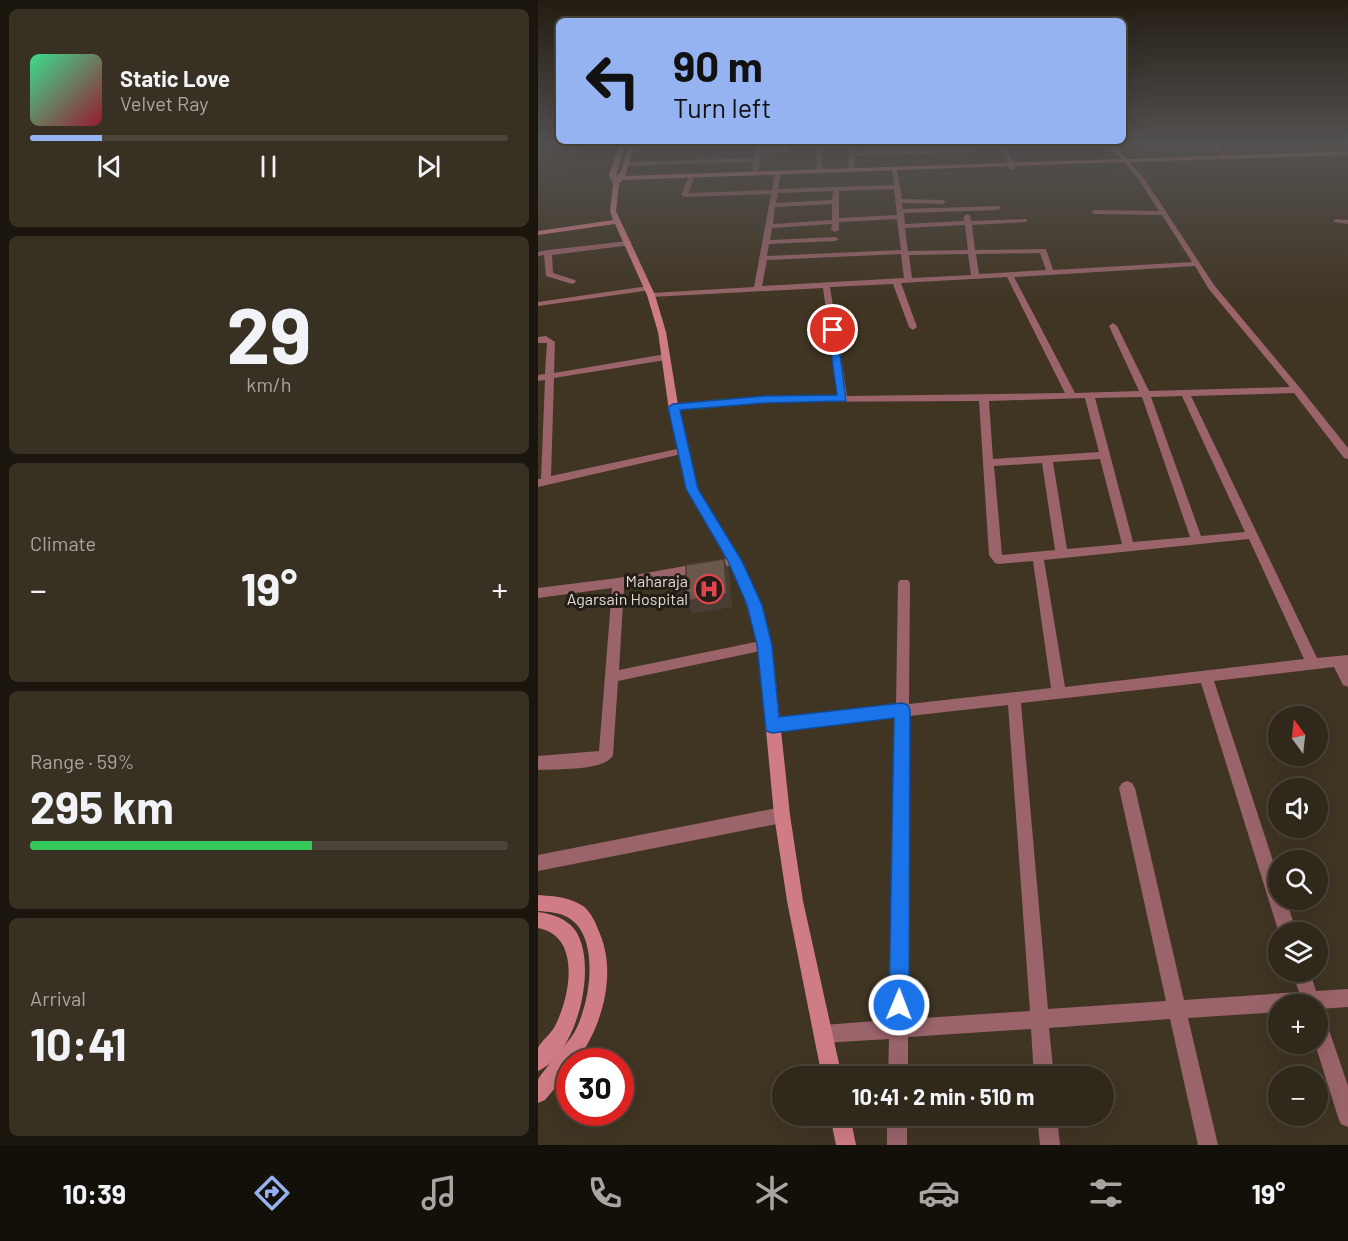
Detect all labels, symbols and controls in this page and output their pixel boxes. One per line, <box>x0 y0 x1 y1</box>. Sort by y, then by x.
text: 90 m <box>673 40 763 90</box>
icon: left <box>574 42 652 120</box>
text: Static Love <box>120 65 230 91</box>
text: Velvet Ray <box>120 91 209 115</box>
text: Turn left <box>673 91 771 123</box>
icon: previous <box>93 150 126 183</box>
icon: pause <box>252 150 285 183</box>
icon: next <box>412 150 445 183</box>
text: 29 <box>226 286 312 380</box>
pin <box>807 304 858 355</box>
icon: arrive <box>816 313 849 346</box>
text: km/h <box>246 372 292 396</box>
text: Climate <box>30 531 96 555</box>
text: 19° <box>241 561 297 615</box>
text: − <box>30 569 47 609</box>
text: + <box>492 569 508 609</box>
place label: Maharaja Agarsain Hospital <box>567 571 688 608</box>
hospital icon: Maharaja Agarsain Hospital <box>693 573 725 605</box>
north arrow <box>1268 706 1328 766</box>
map controls <box>1268 706 1328 1126</box>
text: Range · 59% <box>30 749 134 773</box>
button: sound <box>1268 778 1328 838</box>
text: 295 km <box>30 779 174 833</box>
button: search <box>1268 850 1328 910</box>
button: layers <box>1268 922 1328 982</box>
position arrow <box>867 973 931 1037</box>
text: Arrival <box>30 986 86 1010</box>
button: + <box>1268 994 1328 1054</box>
text: 10:41 <box>30 1016 127 1070</box>
speed limit sign: 30 <box>556 1048 634 1126</box>
button: − <box>1268 1066 1328 1126</box>
text: 10:41 · 2 min · 510 m <box>852 1083 1034 1109</box>
icon: directions <box>251 1172 293 1214</box>
icon: music <box>418 1172 460 1214</box>
icon: phone <box>584 1172 626 1214</box>
icon: climate <box>751 1172 793 1214</box>
icon: car <box>918 1172 960 1214</box>
icon: filters <box>1085 1172 1127 1214</box>
text: 10:39 <box>62 1177 126 1209</box>
text: 19° <box>1251 1177 1286 1209</box>

